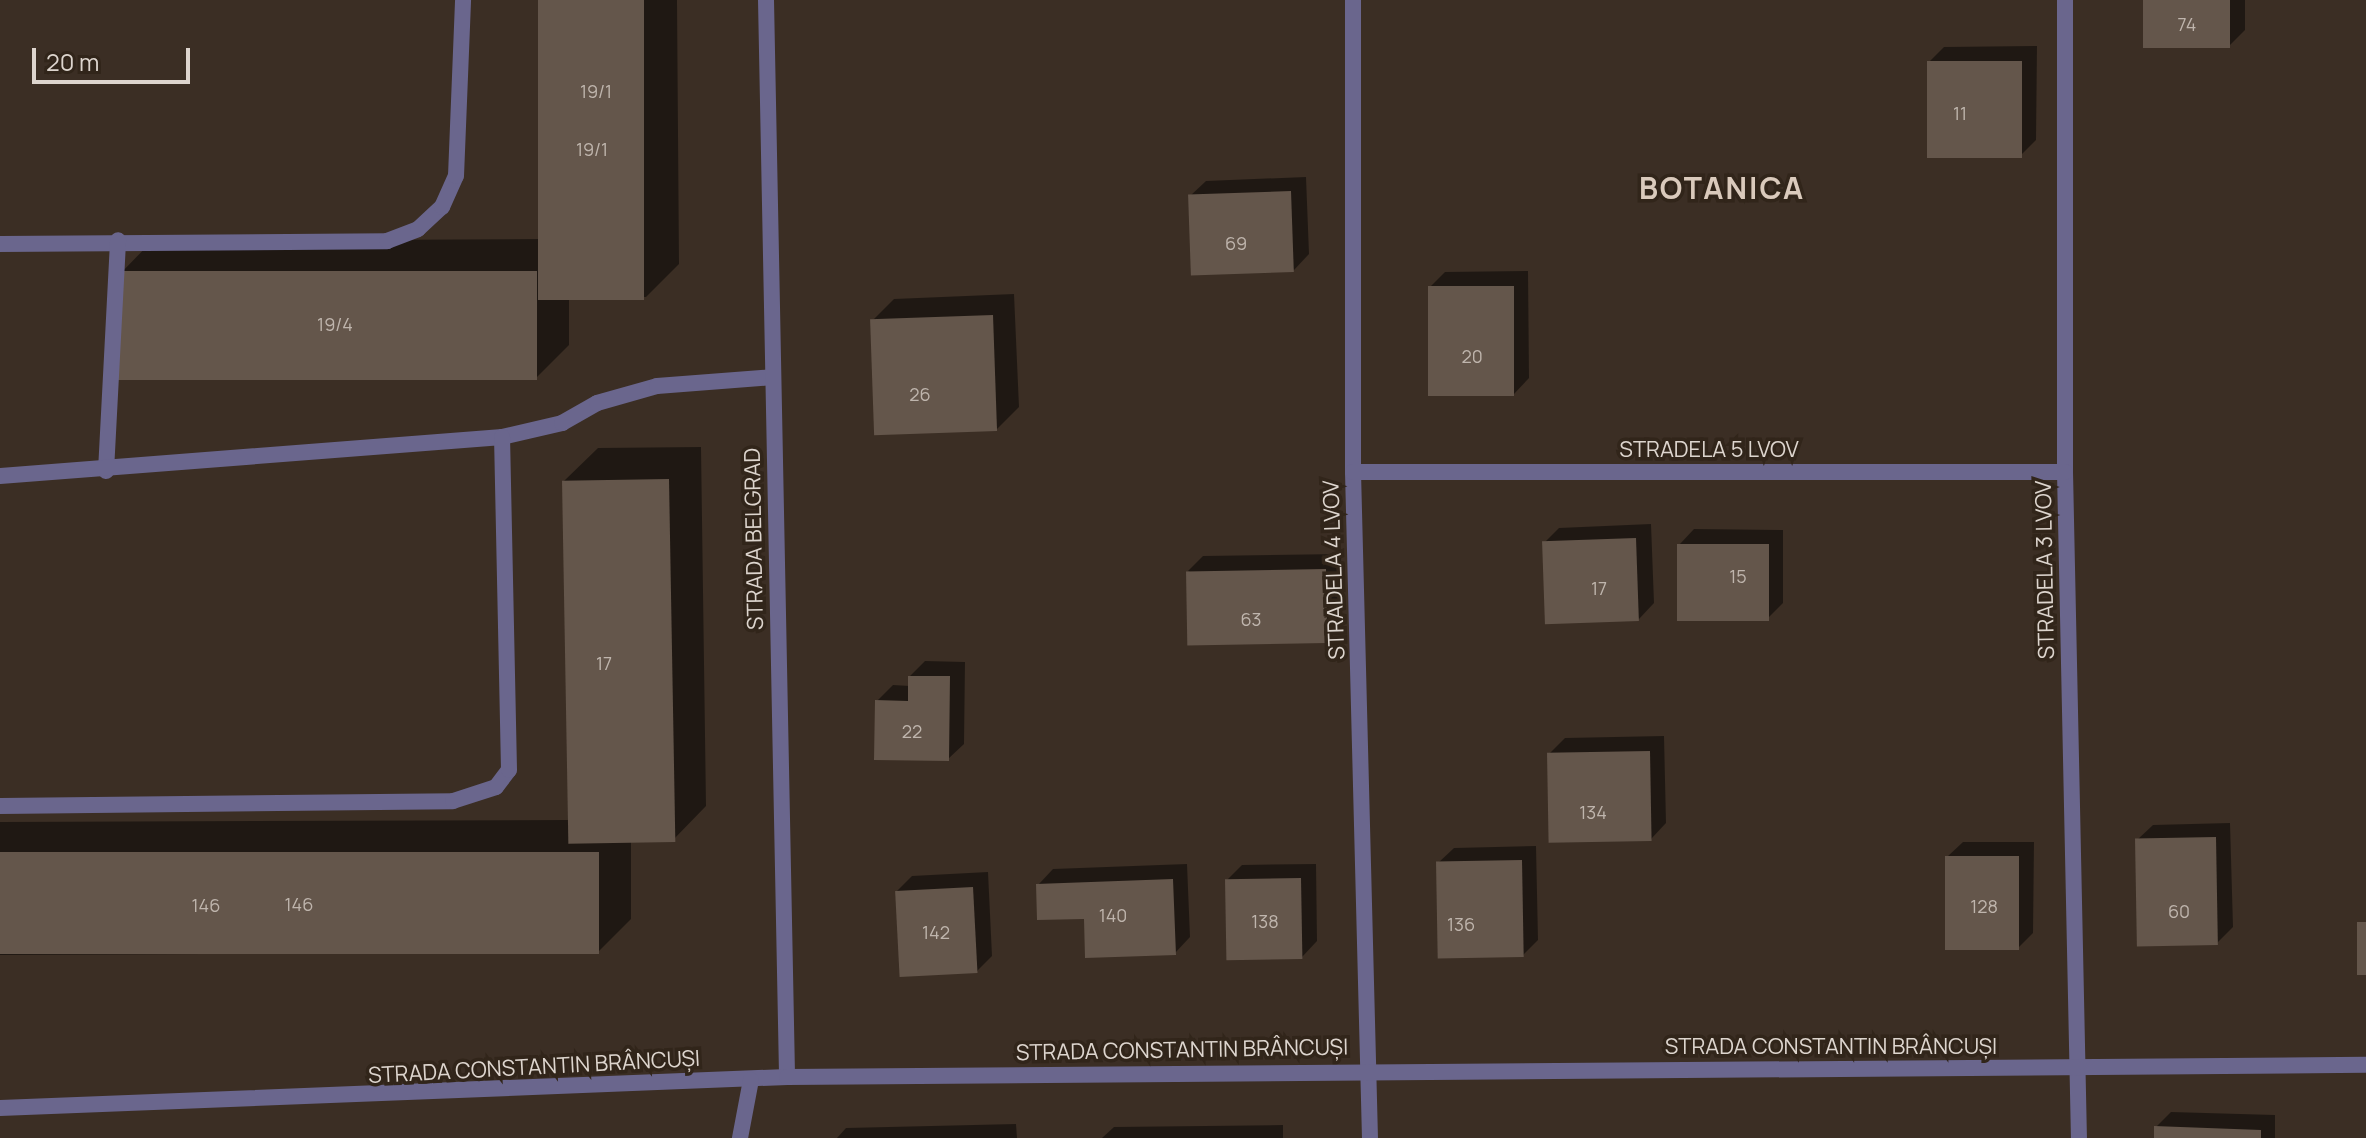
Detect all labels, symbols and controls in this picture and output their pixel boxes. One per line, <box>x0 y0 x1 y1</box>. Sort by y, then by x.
house number: 74 <box>2178 13 2196 35</box>
scale bar <box>36 32 194 82</box>
text: 20 m <box>46 45 99 78</box>
house number: 19/1 <box>580 80 612 102</box>
house number: 11 <box>1953 102 1967 124</box>
house number: 19/1 <box>576 138 608 160</box>
district label: BOTANICA <box>1639 170 1805 206</box>
house number: 69 <box>1225 232 1247 254</box>
house number: 19/4 <box>317 313 353 335</box>
house number: 20 <box>1461 345 1483 367</box>
house number: 26 <box>909 383 931 405</box>
street label: STRADELA 5 LVOV <box>1619 437 1799 463</box>
street label: STRADA BELGRAD <box>739 448 769 630</box>
street label: STRADELA 4 LVOV <box>1318 480 1350 660</box>
street label: STRADELA 3 LVOV <box>2030 480 2060 660</box>
house number: 15 <box>1729 565 1747 587</box>
house number: 17 <box>1591 577 1607 599</box>
house number: 63 <box>1240 608 1262 630</box>
house number: 17 <box>596 652 612 674</box>
house number: 22 <box>902 720 922 742</box>
house number: 134 <box>1579 801 1607 823</box>
house number: 146 <box>285 893 313 915</box>
house number: 146 <box>192 894 220 916</box>
house number: 128 <box>1970 895 1998 917</box>
house number: 60 <box>2168 900 2190 922</box>
house number: 140 <box>1099 904 1127 926</box>
house number: 138 <box>1251 910 1279 932</box>
house number: 136 <box>1447 913 1475 935</box>
house number: 142 <box>922 921 950 943</box>
street label: STRADA CONSTANTIN BRÂNCUȘI <box>1016 1034 1348 1066</box>
street label: STRADA CONSTANTIN BRÂNCUȘI <box>1665 1034 1997 1060</box>
street label: STRADA CONSTANTIN BRÂNCUȘI <box>367 1045 701 1089</box>

